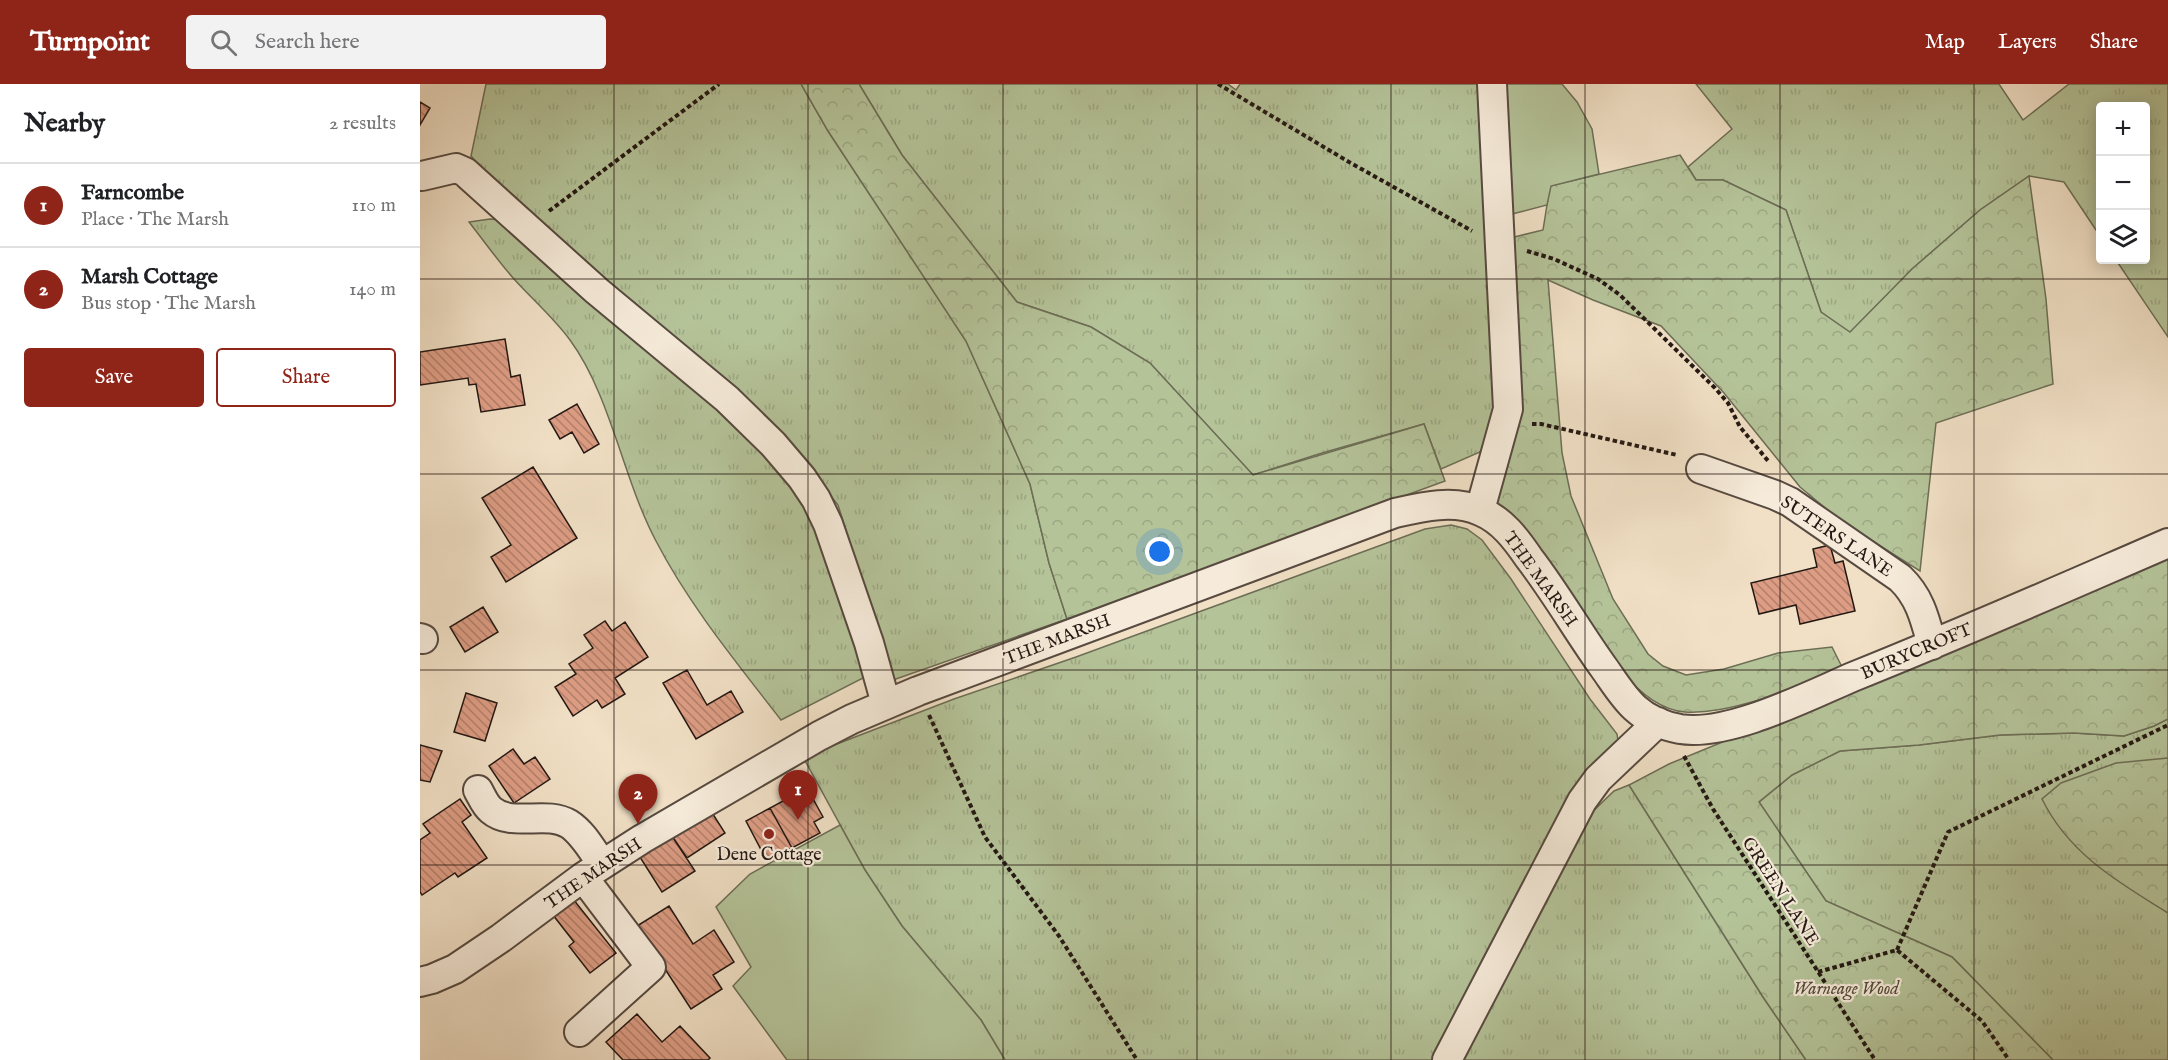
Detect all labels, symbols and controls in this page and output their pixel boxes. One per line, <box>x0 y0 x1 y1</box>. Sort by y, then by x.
search box <box>186 15 606 69</box>
text: Turnpoint <box>30 25 150 60</box>
icon: search <box>207 26 240 59</box>
text: Search here <box>255 28 360 56</box>
text: Map <box>1925 29 1965 56</box>
text: Layers <box>1998 29 2057 56</box>
text: Share <box>2090 29 2138 56</box>
map controls <box>2096 102 2150 264</box>
button: + <box>2096 102 2150 156</box>
text: Nearby <box>24 107 105 140</box>
text: 2 results <box>329 111 396 136</box>
button: − <box>2096 156 2150 210</box>
text: Farncombe <box>81 179 184 207</box>
text: 1 <box>40 193 47 218</box>
text: 110 m <box>352 193 396 218</box>
text: Place · The Marsh <box>81 207 229 232</box>
button: layers <box>2096 210 2150 264</box>
text: Marsh Cottage <box>81 263 218 291</box>
text: 2 <box>39 277 48 302</box>
text: 140 m <box>349 277 396 302</box>
text: Bus stop · The Marsh <box>81 291 256 316</box>
button: Save <box>24 348 204 407</box>
button: Share <box>216 348 396 407</box>
street label: SUTERS LANE <box>1776 491 1896 583</box>
street label: THE MARSH <box>1497 528 1582 632</box>
your location <box>1145 537 1174 566</box>
street label: THE MARSH <box>1001 610 1114 671</box>
street label: BURYCROFT <box>1858 619 1975 686</box>
pin: 1 <box>778 770 818 820</box>
pin: 2 <box>618 774 658 824</box>
marker: Dene Cottage <box>762 827 776 841</box>
street label: THE MARSH <box>541 833 647 915</box>
street label: GREEN LANE <box>1736 833 1823 951</box>
place label: Dene Cottage <box>716 844 822 867</box>
park label: Warneage Wood <box>1793 978 1900 1001</box>

